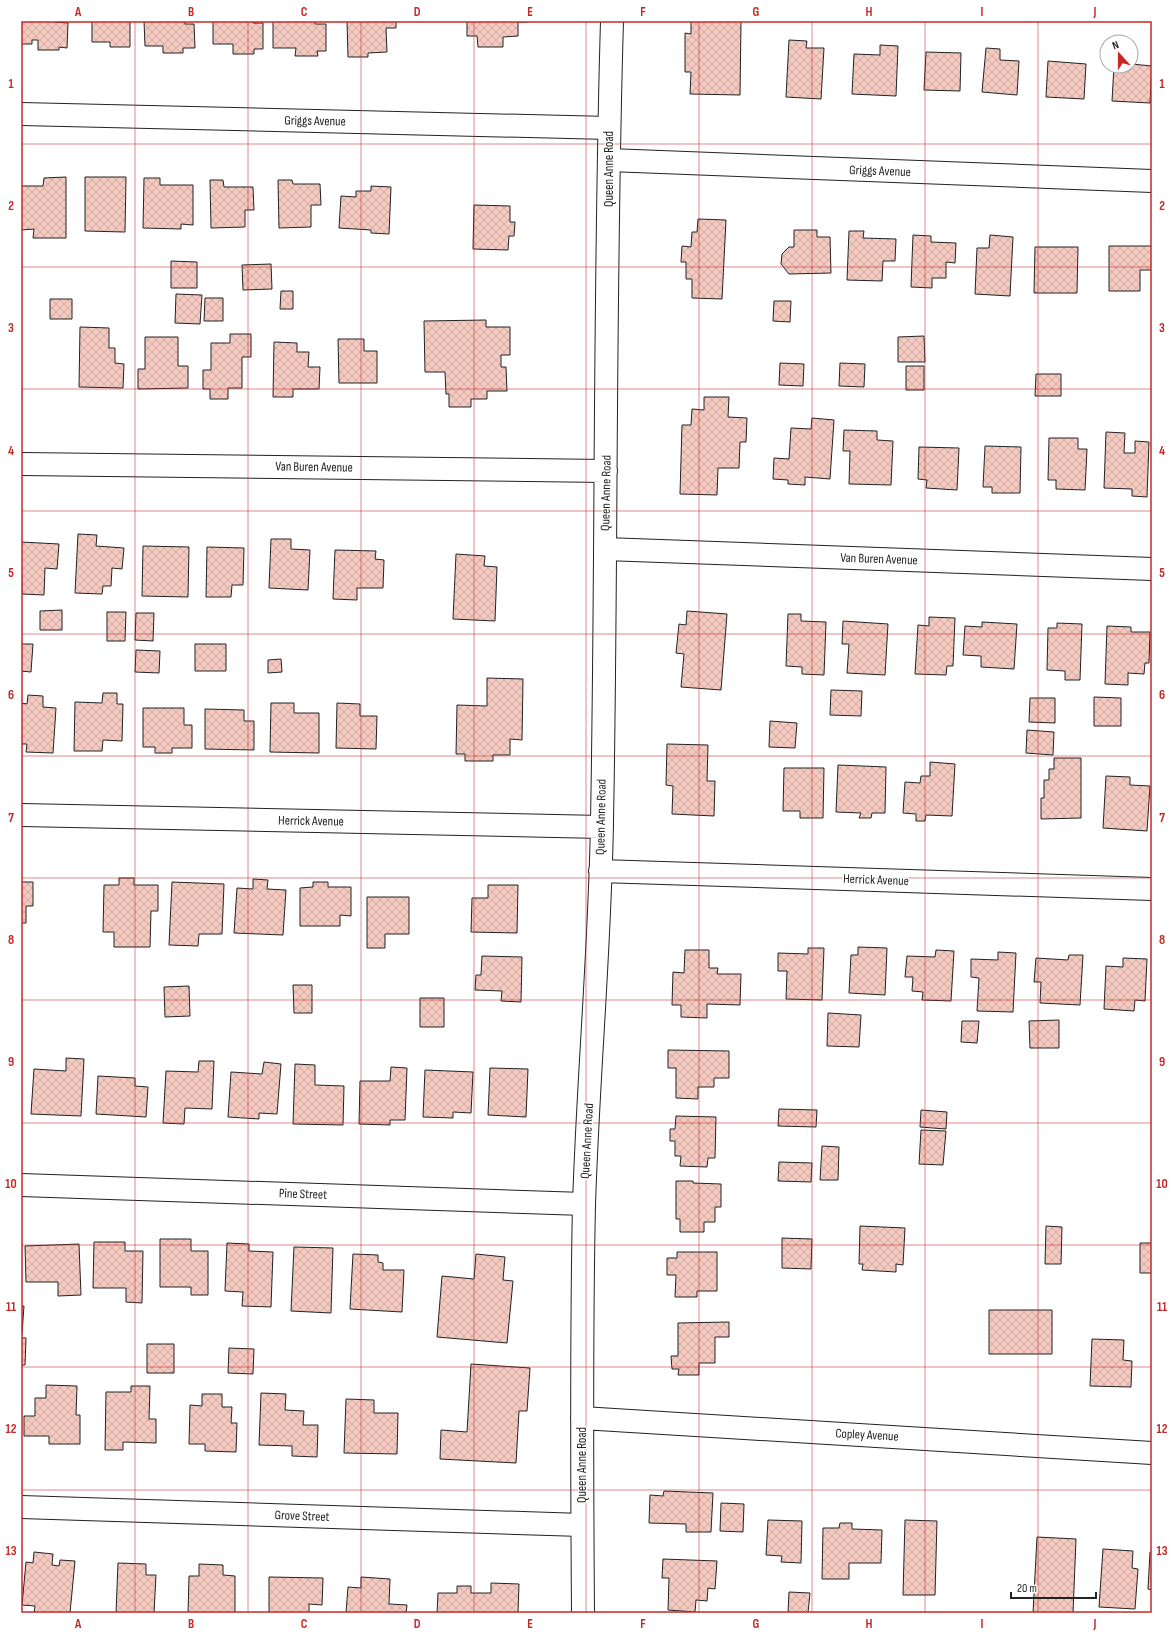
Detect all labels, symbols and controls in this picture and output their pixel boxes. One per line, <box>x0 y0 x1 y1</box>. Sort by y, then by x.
text: A <box>74 4 82 20</box>
text: B <box>188 4 194 20</box>
text: C <box>301 4 308 20</box>
text: D <box>414 4 421 20</box>
text: E <box>527 4 533 20</box>
text: F <box>640 4 646 20</box>
text: G <box>753 4 760 20</box>
text: H <box>866 4 873 20</box>
text: I <box>981 4 984 20</box>
text: J <box>1093 4 1097 20</box>
north arrow <box>1099 34 1139 74</box>
text: N <box>1111 38 1121 52</box>
text: 1 <box>8 76 14 92</box>
text: 1 <box>1159 76 1165 92</box>
street label: Griggs Avenue <box>284 112 346 130</box>
street label: Queen Anne Road <box>601 131 617 207</box>
street label: Griggs Avenue <box>849 162 911 180</box>
text: 2 <box>8 198 14 214</box>
text: 2 <box>1159 198 1165 214</box>
text: 3 <box>8 320 14 336</box>
text: 3 <box>1159 320 1165 336</box>
text: 4 <box>8 443 14 459</box>
text: 4 <box>1159 443 1165 459</box>
street label: Queen Anne Road <box>597 455 615 531</box>
street label: Van Buren Avenue <box>275 458 353 476</box>
street label: Van Buren Avenue <box>840 550 918 568</box>
text: 5 <box>8 565 14 581</box>
text: 5 <box>1159 565 1165 581</box>
text: 6 <box>8 687 14 703</box>
text: 6 <box>1159 687 1165 703</box>
street label: Queen Anne Road <box>592 779 610 855</box>
text: 7 <box>8 810 14 826</box>
text: 7 <box>1159 810 1165 826</box>
street label: Herrick Avenue <box>278 812 344 830</box>
street label: Herrick Avenue <box>843 871 909 889</box>
text: 8 <box>8 932 14 948</box>
text: 8 <box>1159 932 1165 948</box>
text: 9 <box>8 1054 14 1070</box>
text: 9 <box>1159 1054 1165 1070</box>
street label: Queen Anne Road <box>577 1103 597 1179</box>
text: 10 <box>5 1176 17 1192</box>
text: 10 <box>1156 1176 1168 1192</box>
street label: Pine Street <box>279 1185 327 1203</box>
text: 11 <box>6 1299 16 1315</box>
text: 11 <box>1157 1299 1167 1315</box>
text: 12 <box>6 1421 17 1437</box>
text: 12 <box>1157 1421 1168 1437</box>
street label: Copley Avenue <box>835 1425 899 1445</box>
street label: Queen Anne Road <box>574 1427 590 1503</box>
street label: Grove Street <box>274 1507 330 1525</box>
text: 13 <box>6 1543 17 1559</box>
text: 13 <box>1157 1543 1168 1559</box>
scale bar <box>1011 1574 1096 1600</box>
text: 20 m <box>1017 1581 1037 1596</box>
text: A <box>74 1616 82 1632</box>
text: B <box>188 1616 194 1632</box>
text: C <box>301 1616 308 1632</box>
text: D <box>414 1616 421 1632</box>
text: E <box>527 1616 533 1632</box>
text: F <box>640 1616 646 1632</box>
text: G <box>753 1616 760 1632</box>
text: H <box>866 1616 873 1632</box>
text: I <box>981 1616 984 1632</box>
text: J <box>1093 1616 1097 1632</box>

